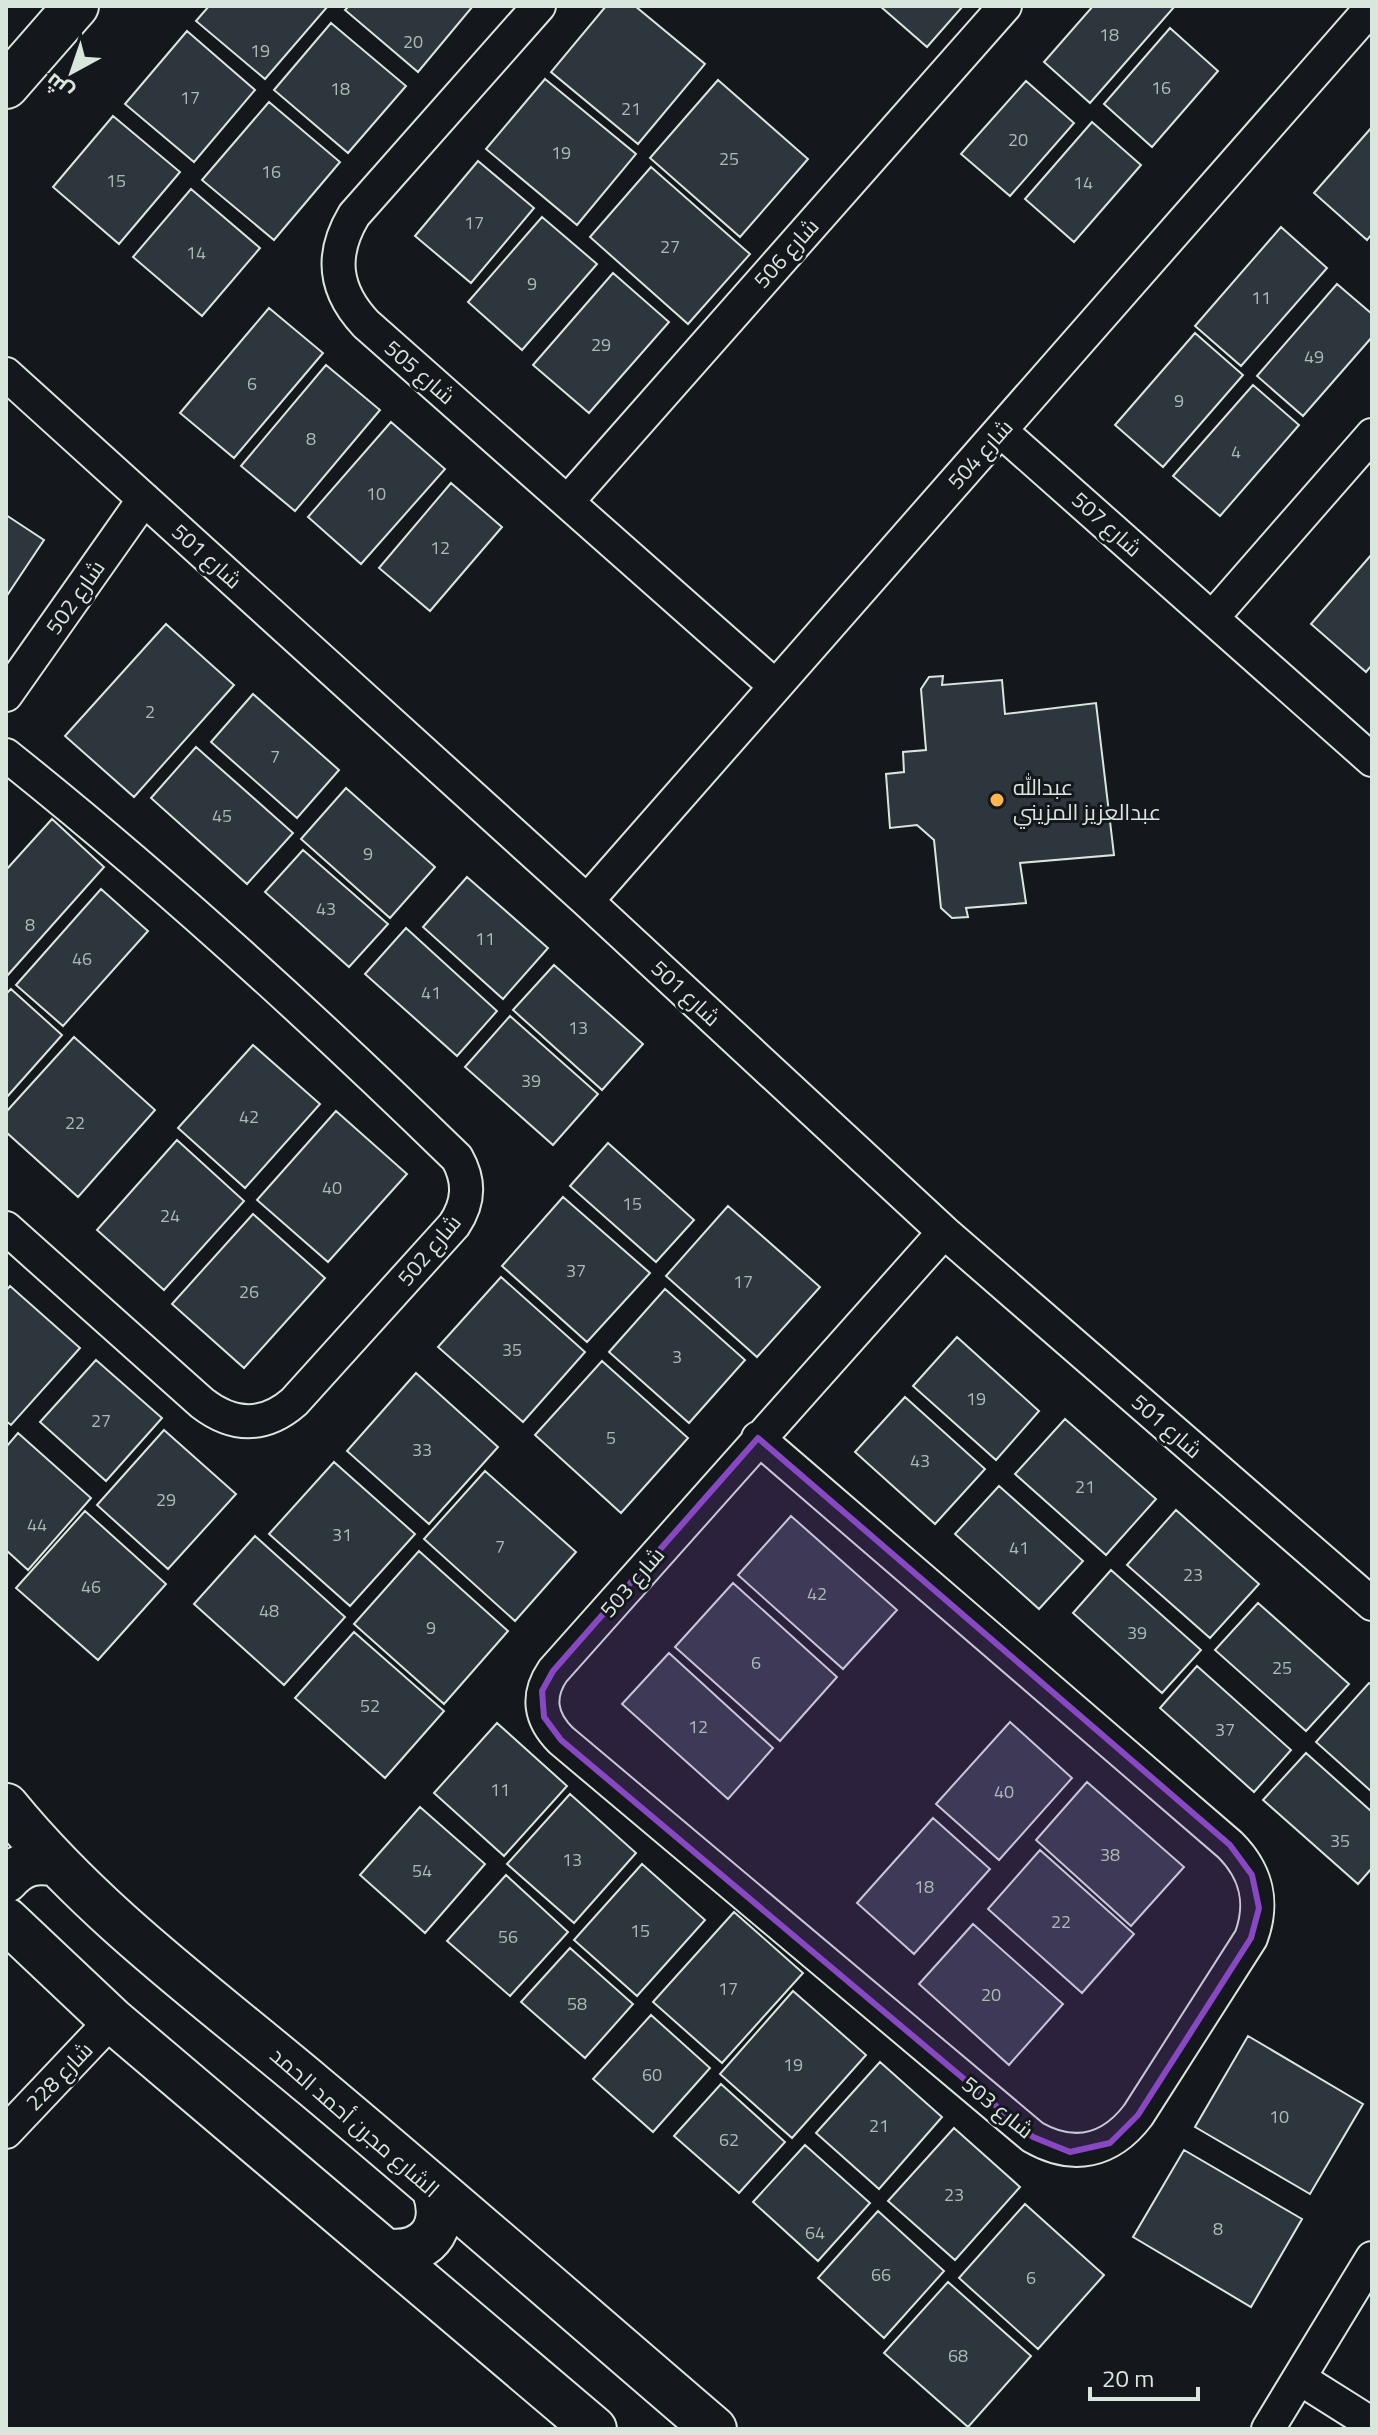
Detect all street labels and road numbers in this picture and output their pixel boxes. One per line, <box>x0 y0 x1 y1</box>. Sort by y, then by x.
street label: شارع 506 <box>745 210 827 296</box>
street label: شارع 505 <box>377 331 463 413</box>
street label: شارع 504 <box>939 411 1021 497</box>
street label: شارع 507 <box>1064 483 1150 565</box>
street label: شارع 501 <box>164 515 250 597</box>
street label: شارع 502 <box>37 553 113 641</box>
street label: شارع 501 <box>644 952 728 1034</box>
street label: شارع 502 <box>389 1207 469 1293</box>
street label: شارع 501 <box>1124 1385 1210 1467</box>
street label: شارع 503 <box>591 1539 673 1625</box>
street label: شارع 228 <box>17 2034 101 2118</box>
street label: الشارع مجرن أحمد الحمد <box>263 2039 447 2205</box>
street label: شارع 503 <box>954 2067 1042 2147</box>

